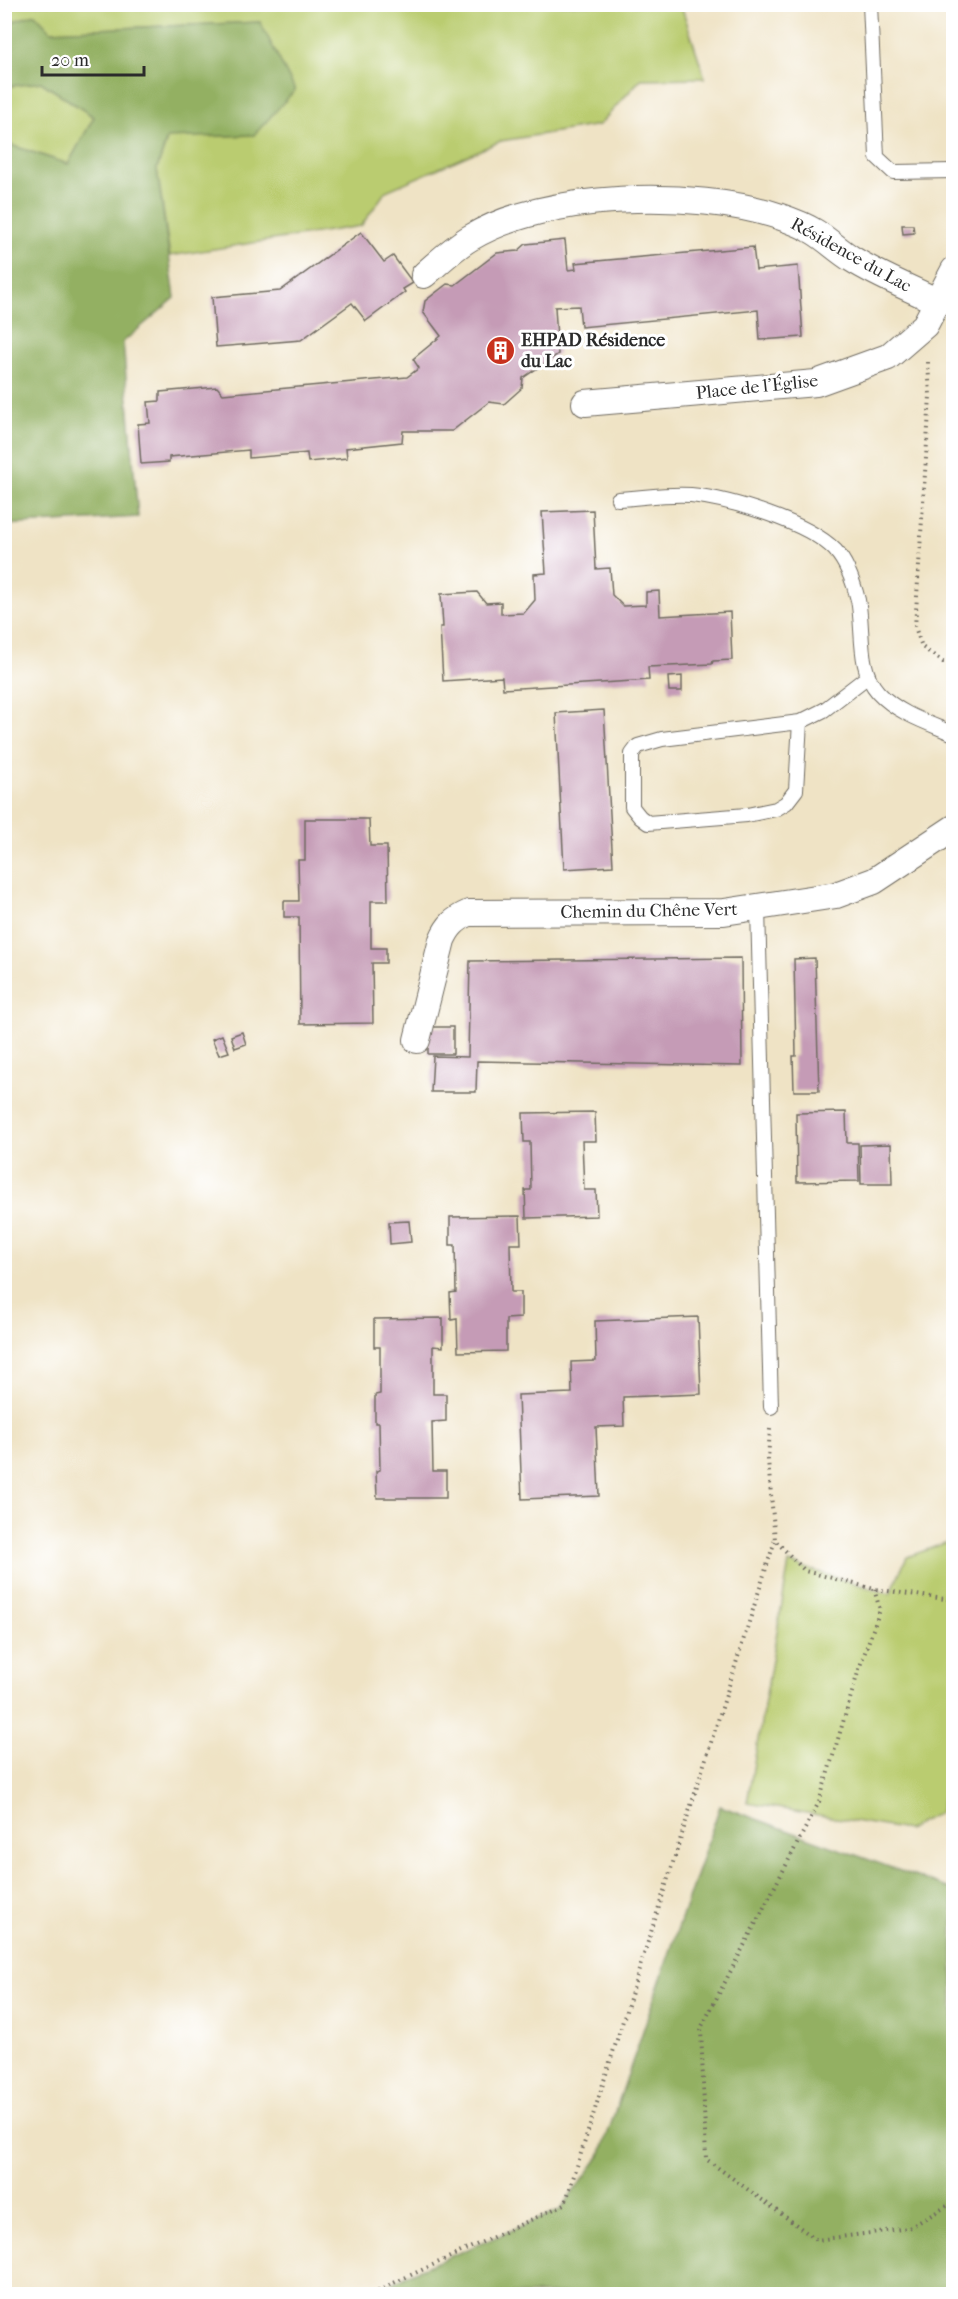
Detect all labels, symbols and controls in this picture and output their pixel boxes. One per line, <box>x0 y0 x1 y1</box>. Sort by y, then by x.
scale bar <box>42 39 144 77</box>
text: 20 m <box>51 50 89 71</box>
street label: Résidence du Lac <box>787 213 915 297</box>
place label: EHPAD Résidence du Lac <box>521 330 665 372</box>
building icon: EHPAD Résidence du Lac <box>484 334 516 366</box>
street label: Place de l'Église <box>695 369 819 404</box>
street label: Chemin du Chêne Vert <box>560 899 738 923</box>

